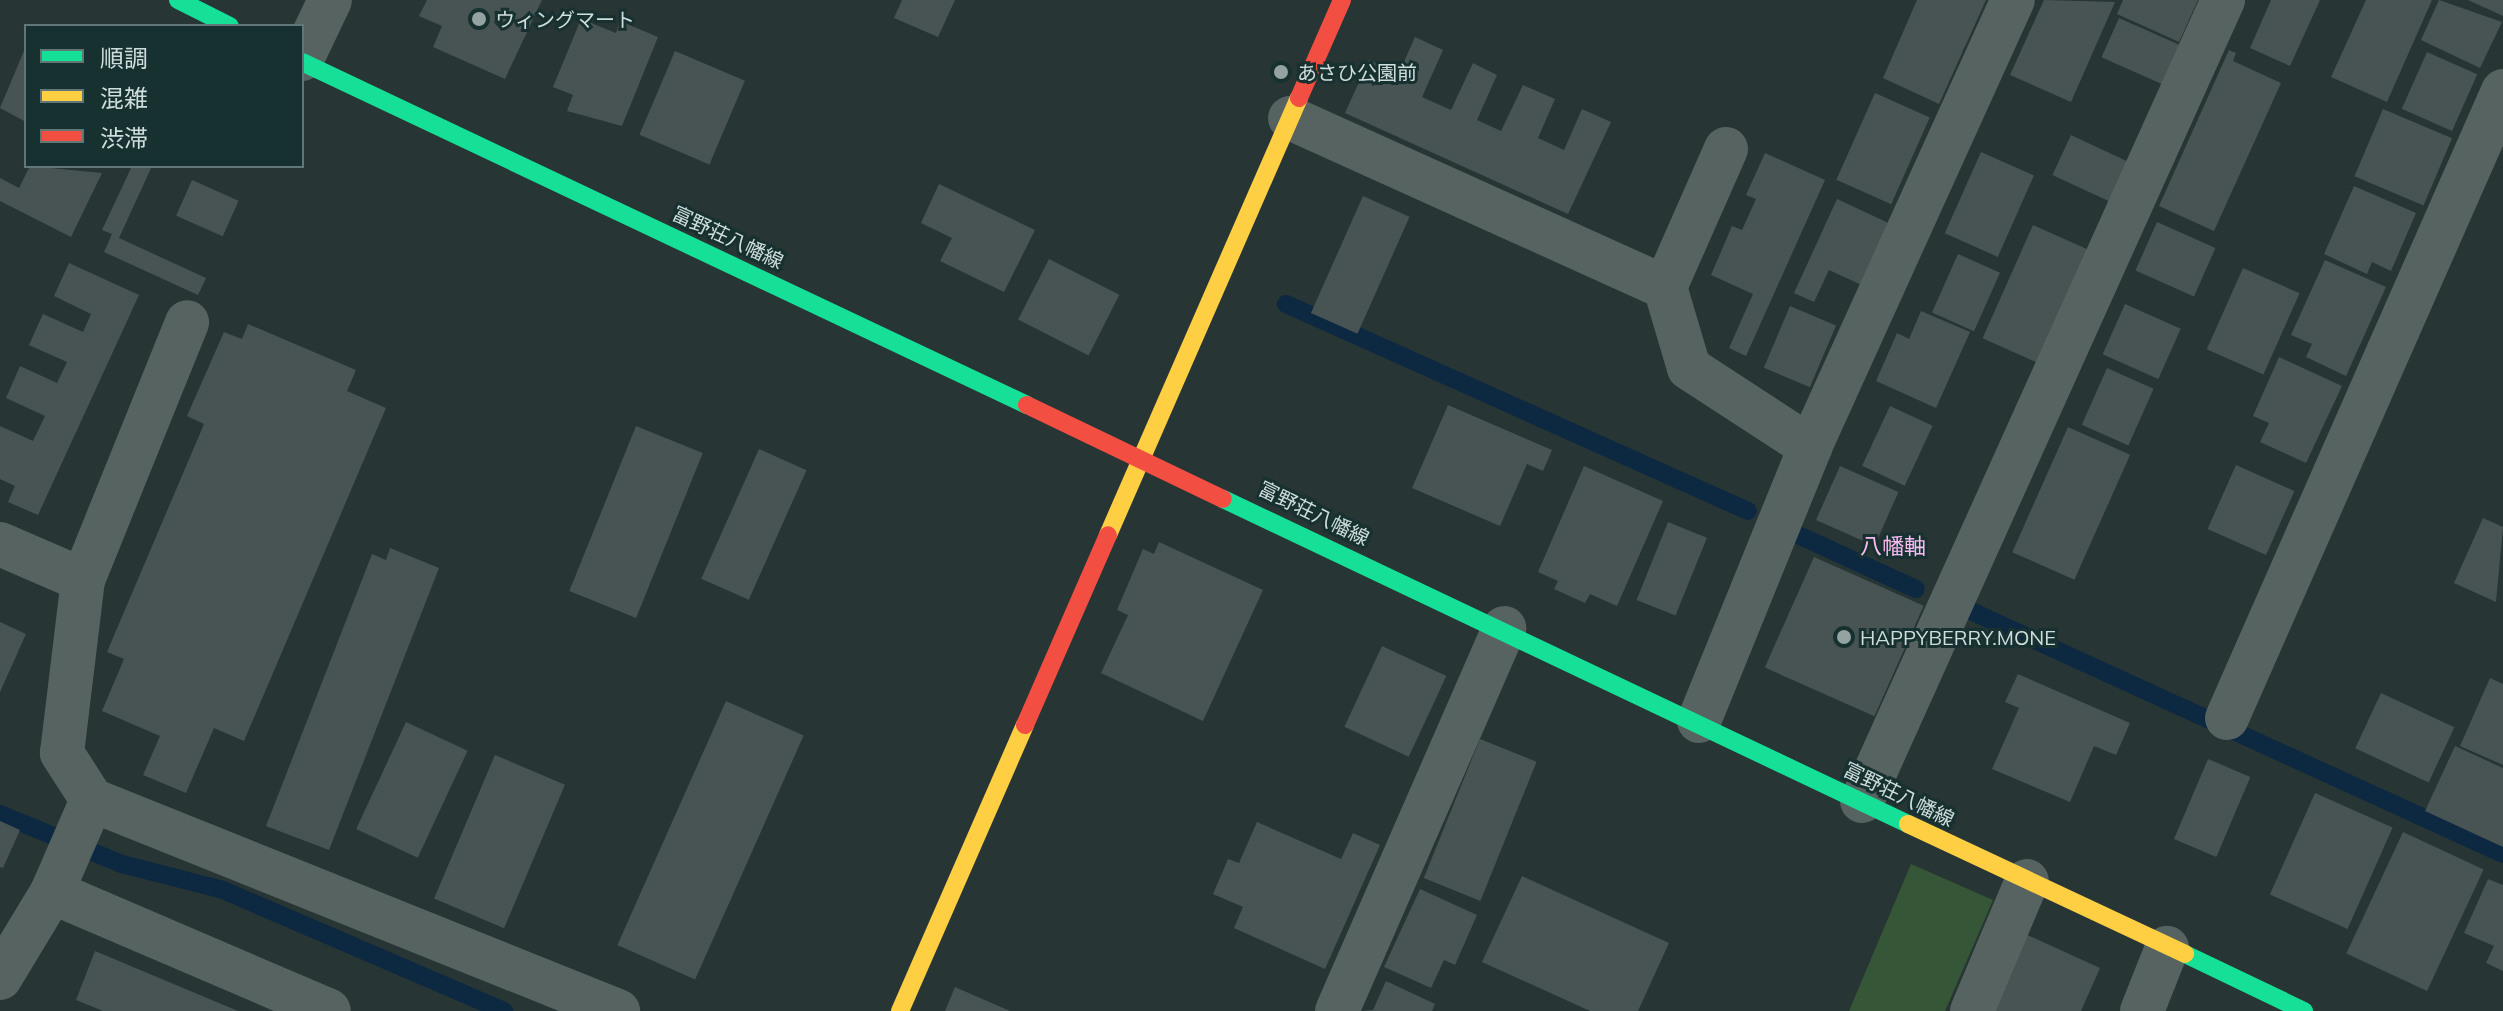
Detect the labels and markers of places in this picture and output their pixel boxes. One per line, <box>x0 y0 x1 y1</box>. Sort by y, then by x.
place label: ウィングマート <box>495 7 635 31</box>
marker: ウィングマート <box>470 10 488 28</box>
place label: あさひ公園前 <box>1297 60 1417 84</box>
marker: あさひ公園前 <box>1272 63 1290 81</box>
place label: HAPPYBERRY.MONE <box>1860 625 2056 649</box>
marker: HAPPYBERRY.MONE <box>1835 628 1853 646</box>

